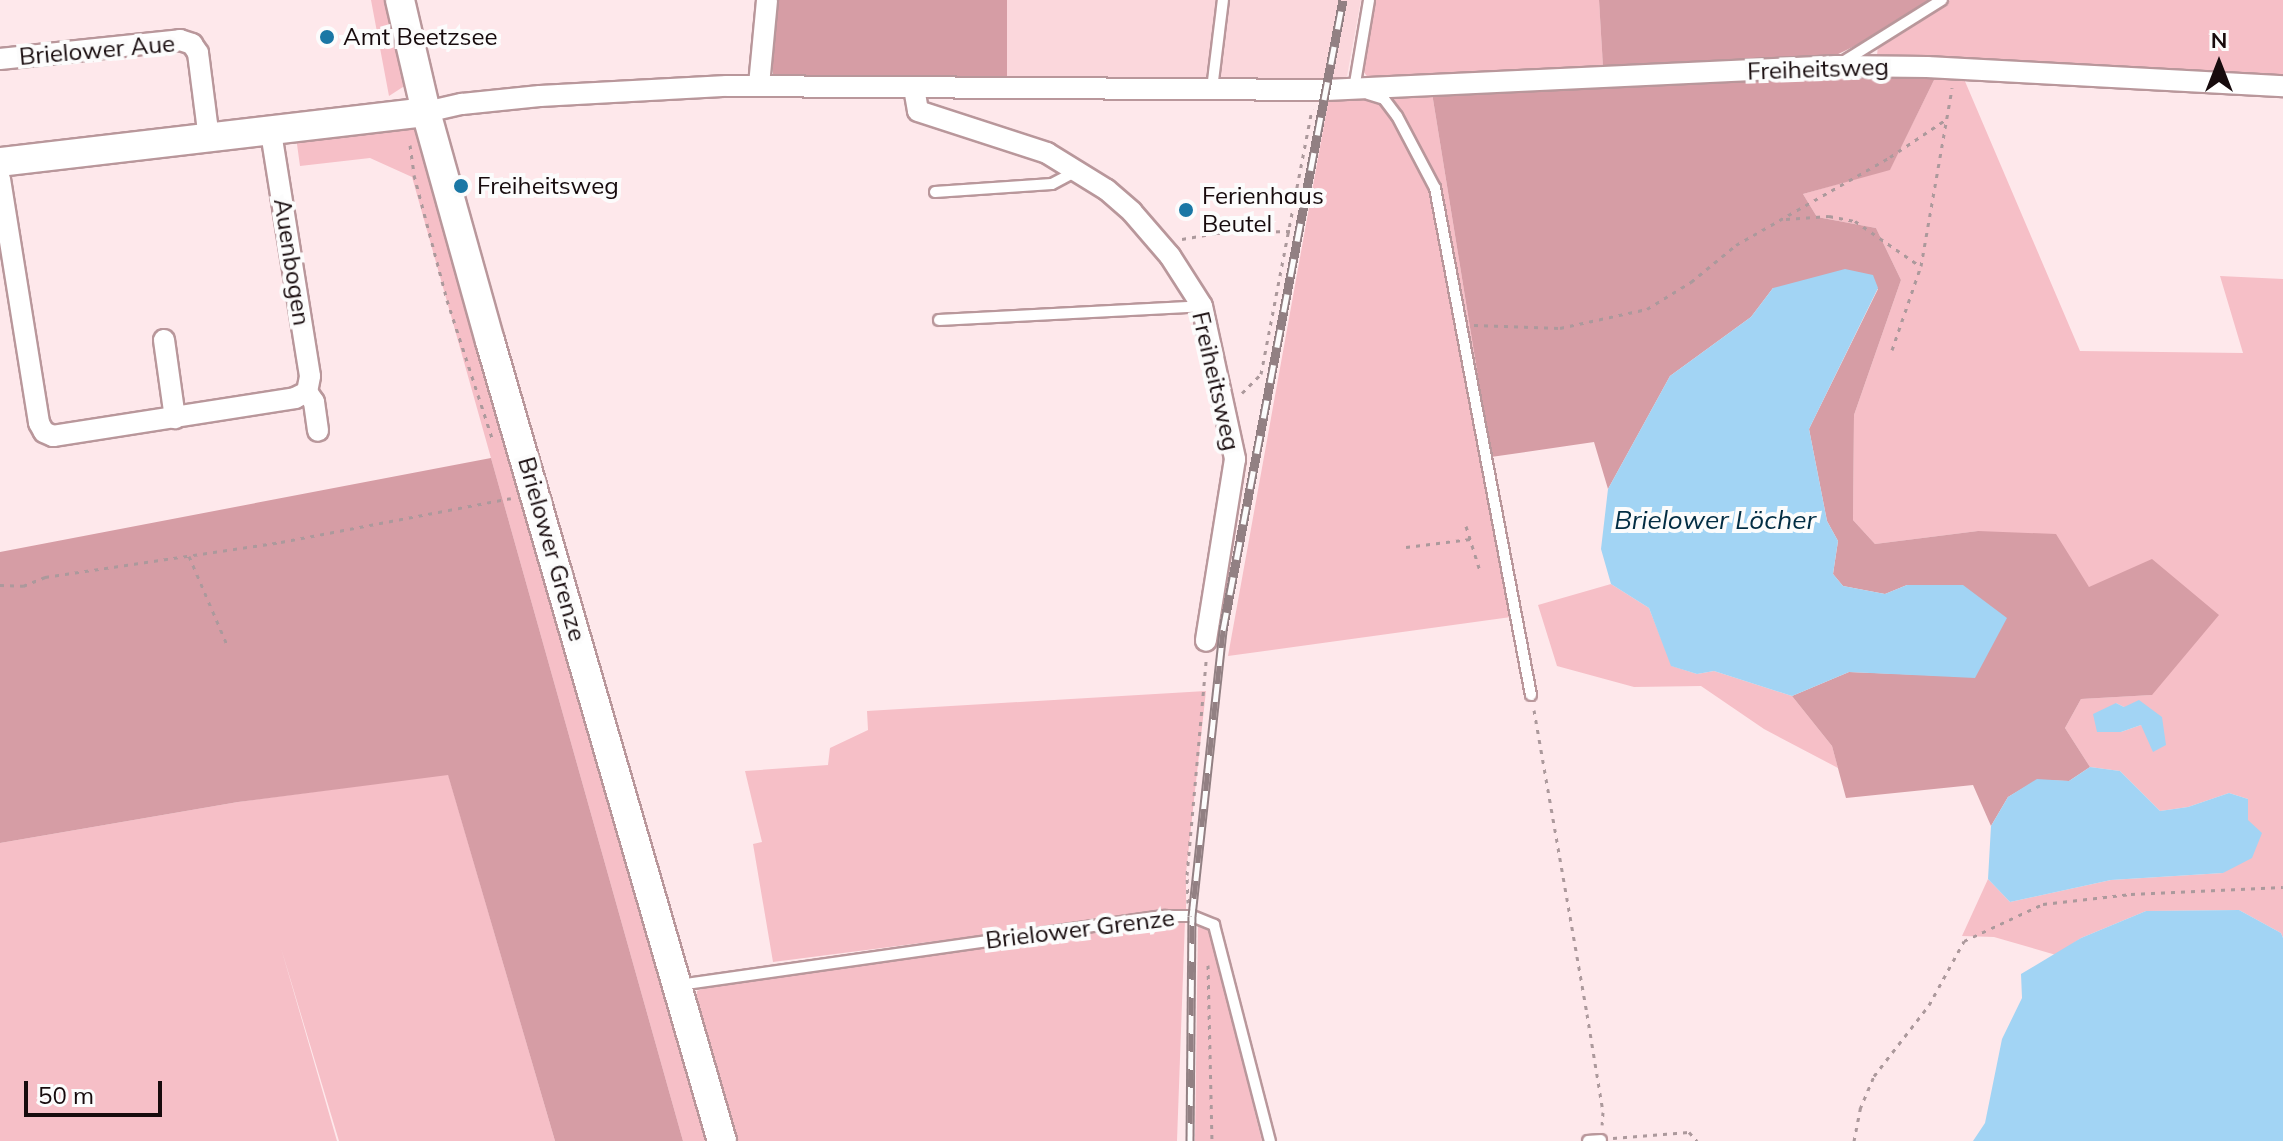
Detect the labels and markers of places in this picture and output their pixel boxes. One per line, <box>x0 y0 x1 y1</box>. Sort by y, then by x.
place label: Amt Beetzsee <box>343 23 498 51</box>
marker: Amt Beetzsee <box>318 28 336 46</box>
place label: Freiheitsweg <box>477 172 619 200</box>
marker: Freiheitsweg <box>452 177 470 195</box>
place label: Ferienhaus Beutel <box>1202 182 1324 238</box>
marker: Ferienhaus Beutel <box>1177 201 1195 219</box>

